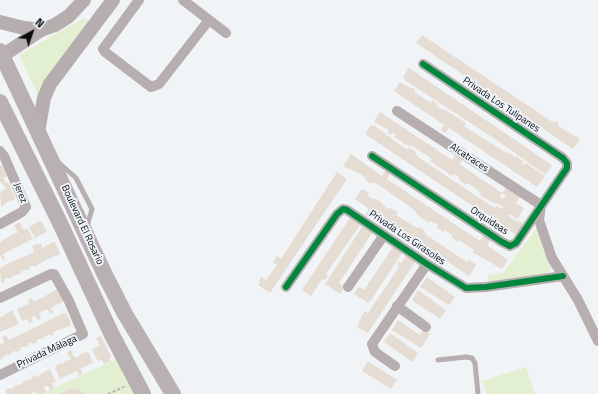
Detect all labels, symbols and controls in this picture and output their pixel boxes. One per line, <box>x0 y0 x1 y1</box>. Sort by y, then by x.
north arrow <box>12 12 52 52</box>
text: N <box>32 14 48 31</box>
street label: Privada Los Tulipanes <box>460 75 542 135</box>
street label: Alcatraces <box>447 141 491 175</box>
street label: Jerez <box>11 181 29 205</box>
street label: Boulevard El Rosario <box>58 183 106 267</box>
street label: Orquideas <box>468 204 510 238</box>
street label: Privada Los Girasoles <box>367 208 447 268</box>
street label: Privada Málaga <box>15 333 79 371</box>

